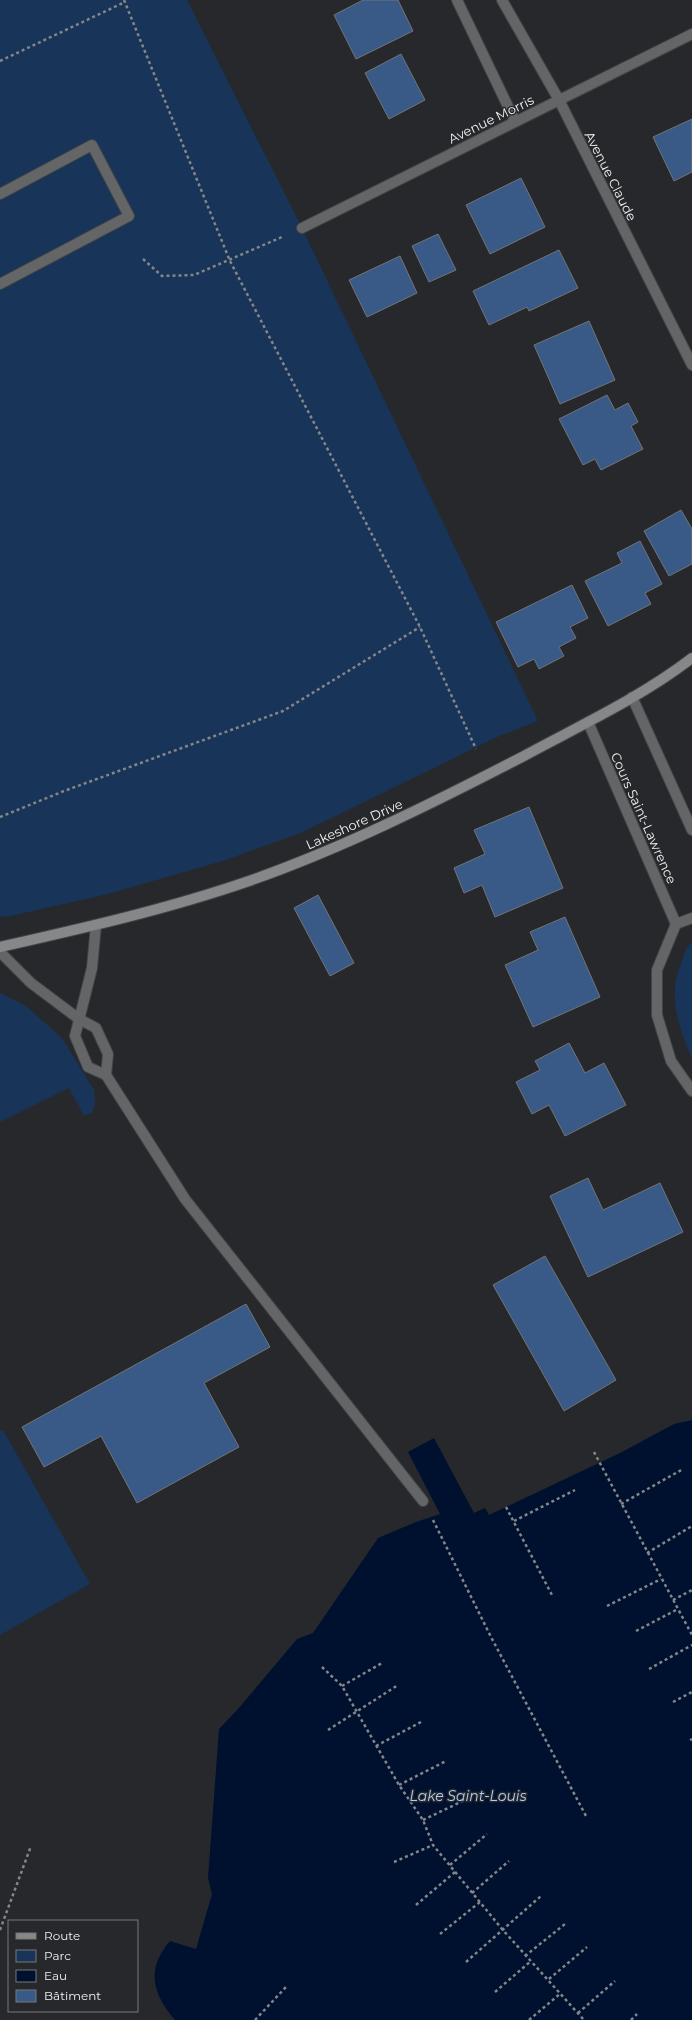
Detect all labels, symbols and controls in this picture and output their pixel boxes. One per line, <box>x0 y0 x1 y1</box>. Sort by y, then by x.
street label: Avenue Morris <box>446 91 536 147</box>
street label: Avenue Claude <box>582 129 640 224</box>
street label: Cours Saint-Lawrence <box>608 750 680 886</box>
street label: Lakeshore Drive <box>303 795 405 853</box>
water label: Lake Saint-Louis <box>410 1787 527 1805</box>
legend <box>8 1920 138 2012</box>
text: Route <box>44 1928 80 1943</box>
text: Parc <box>44 1948 71 1963</box>
text: Eau <box>44 1968 67 1983</box>
text: Bâtiment <box>44 1988 101 2003</box>

